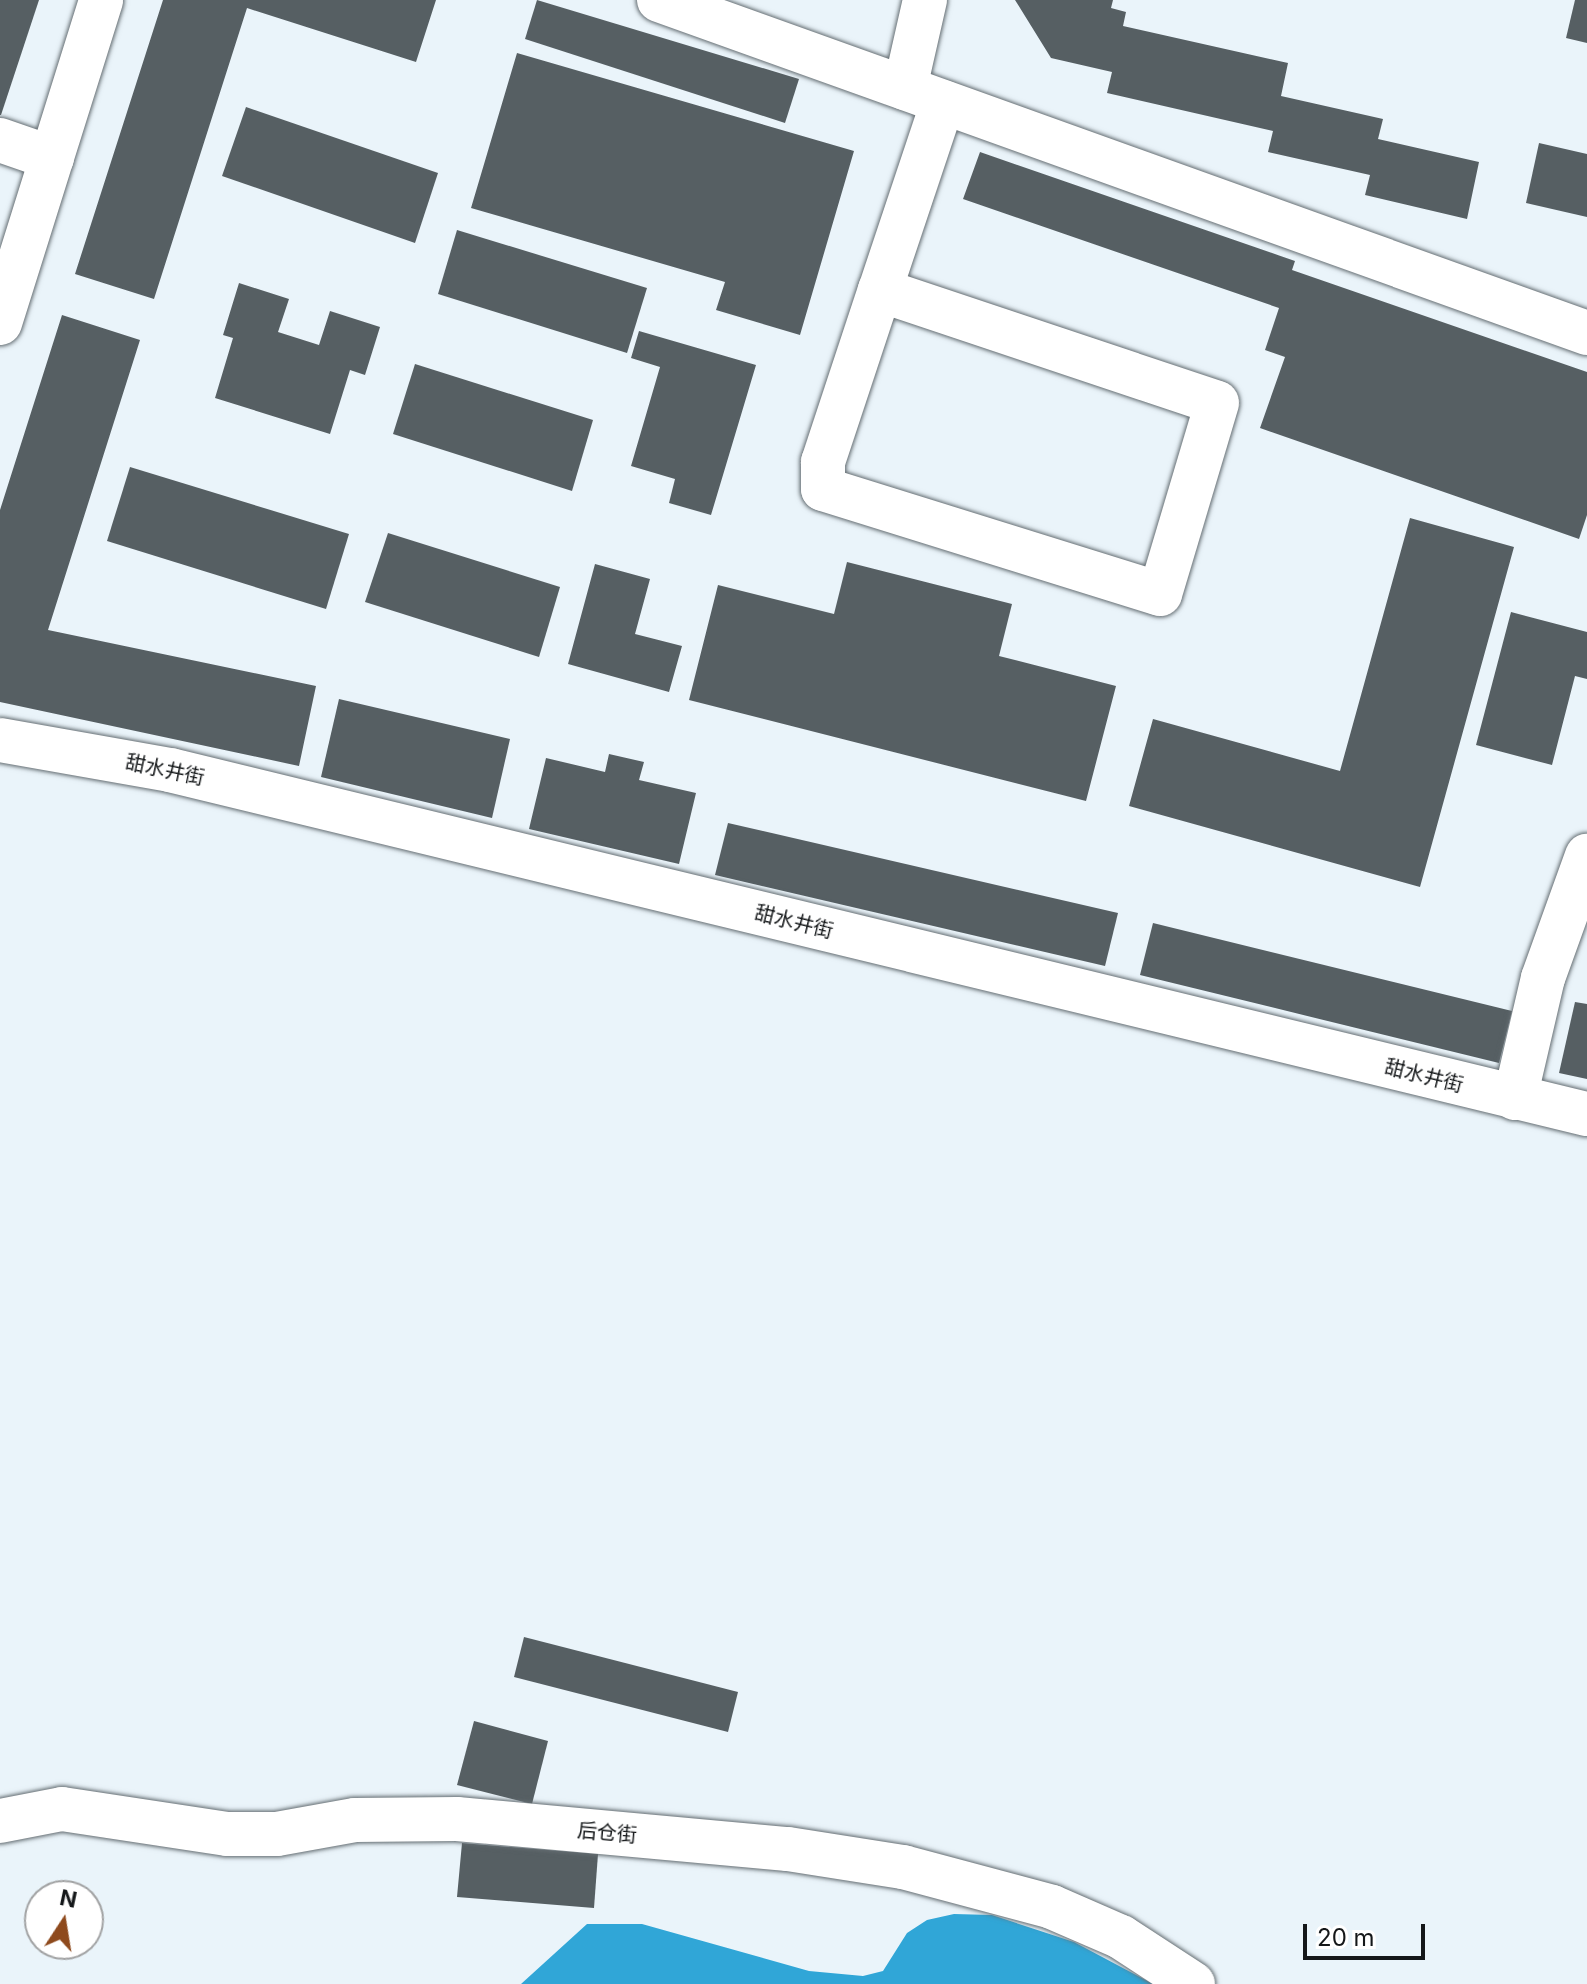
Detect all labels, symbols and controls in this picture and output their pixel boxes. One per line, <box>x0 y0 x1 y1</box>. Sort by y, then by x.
street label: 甜水井街 <box>123 750 207 790</box>
street label: 甜水井街 <box>752 901 836 943</box>
street label: 甜水井街 <box>1382 1055 1466 1097</box>
street label: 后仓街 <box>576 1818 638 1848</box>
north arrow <box>24 1880 104 1960</box>
text: N <box>58 1884 79 1913</box>
scale bar <box>1307 1908 1429 1958</box>
text: 20 m <box>1317 1923 1375 1952</box>

